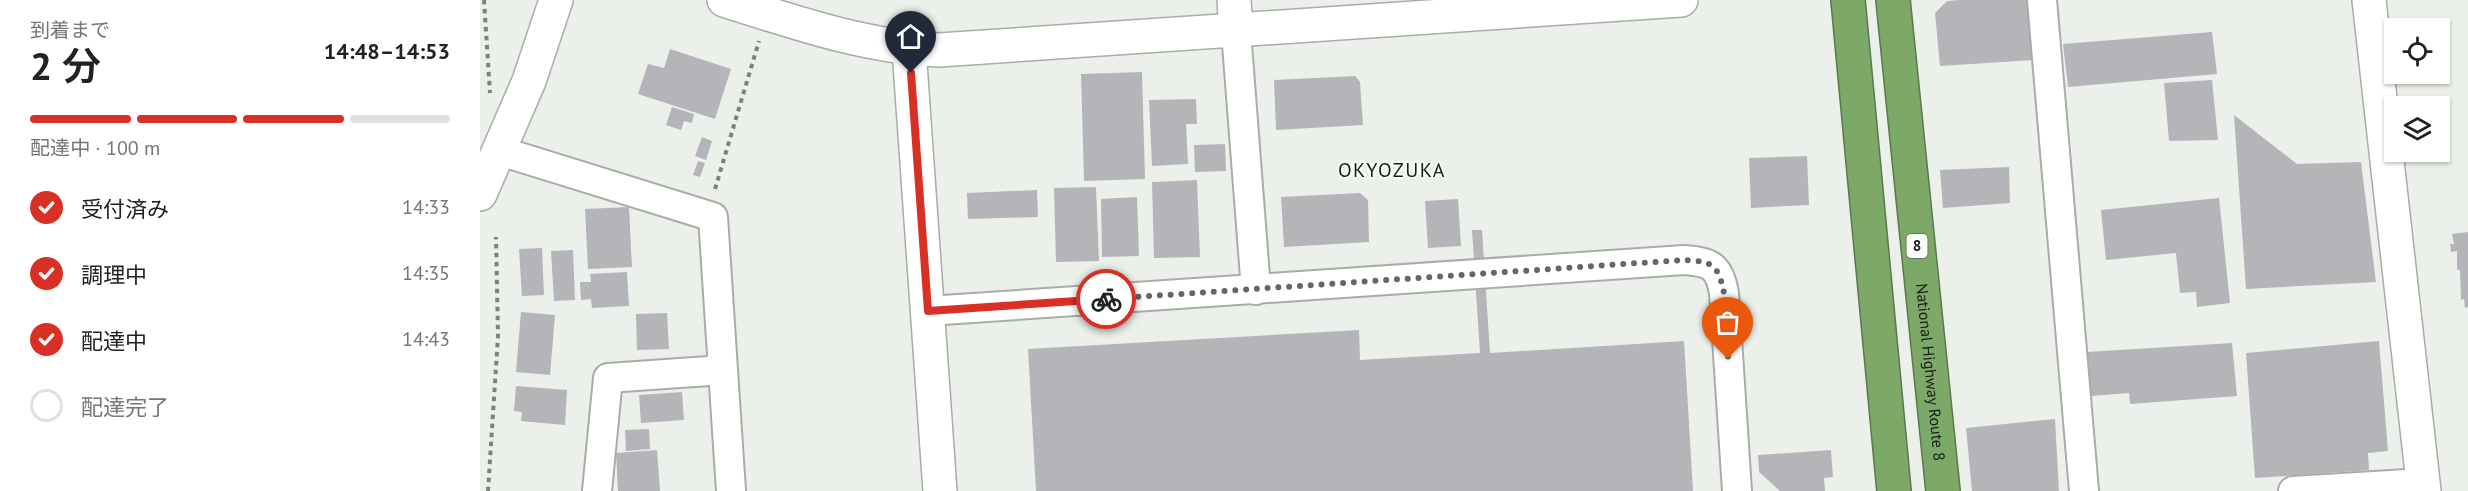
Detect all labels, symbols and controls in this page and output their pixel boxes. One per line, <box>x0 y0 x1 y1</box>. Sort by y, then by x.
pin <box>885 11 936 73</box>
text: 到着まで <box>30 17 110 43</box>
map controls <box>2384 18 2450 162</box>
button: locate <box>2384 18 2450 84</box>
icon: home <box>894 20 927 53</box>
text: 14:48–14:53 <box>324 37 450 65</box>
text: 2 分 <box>30 40 101 91</box>
button: layers <box>2384 96 2450 162</box>
text: 配達中 · 100 m <box>30 135 160 161</box>
district label: OKYOZUKA <box>1338 157 1446 183</box>
icon: check <box>30 191 63 224</box>
text: 14:33 <box>402 194 450 220</box>
text: 受付済み <box>81 195 169 223</box>
road number: 8 <box>1906 234 1928 258</box>
icon: check <box>30 257 63 290</box>
text: 14:35 <box>402 260 450 286</box>
text: 調理中 <box>81 261 147 289</box>
courier <box>1076 269 1136 329</box>
street label: National Highway Route 8 <box>1912 282 1950 462</box>
icon: bike <box>1090 283 1123 316</box>
pin <box>1702 297 1753 359</box>
icon: bag <box>1711 306 1744 339</box>
icon: check <box>30 323 63 356</box>
text: 14:43 <box>402 326 450 352</box>
text: 配達中 <box>81 327 147 355</box>
text: 配達完了 <box>81 393 169 421</box>

